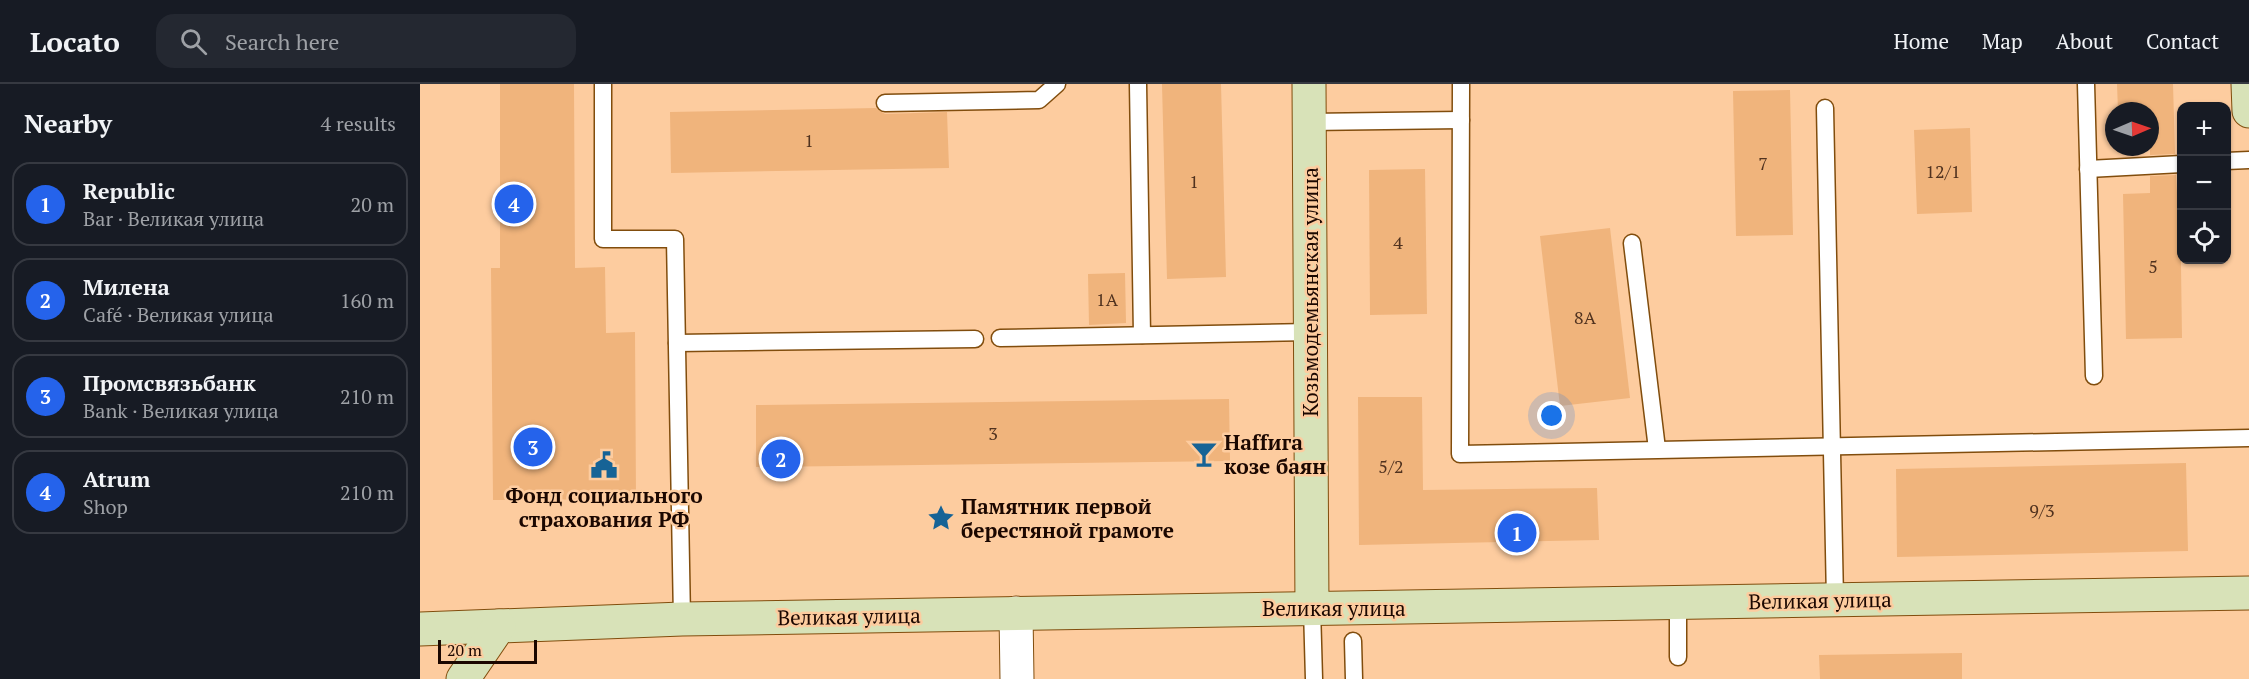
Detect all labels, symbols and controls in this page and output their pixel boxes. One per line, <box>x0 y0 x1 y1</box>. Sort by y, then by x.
search box <box>156 14 576 68</box>
text: Locato <box>30 23 120 60</box>
icon: search <box>177 25 210 58</box>
text: Search here <box>225 27 339 56</box>
text: Home <box>1893 27 1949 55</box>
text: Map <box>1982 27 2023 55</box>
text: About <box>2056 27 2113 55</box>
text: Contact <box>2146 27 2219 55</box>
north arrow <box>2105 102 2159 156</box>
map controls <box>2177 102 2231 264</box>
button: + <box>2177 102 2231 156</box>
text: Nearby <box>24 106 112 140</box>
text: 4 results <box>321 110 396 137</box>
house number: 1 <box>804 128 814 152</box>
house number: 7 <box>1758 151 1768 175</box>
button: − <box>2177 156 2231 210</box>
house number: 12/1 <box>1926 159 1960 183</box>
street label: Козьмодемьянская улица <box>1296 167 1324 417</box>
house number: 1 <box>1189 169 1199 193</box>
text: Republic <box>83 176 175 205</box>
pin: 4 <box>494 182 533 226</box>
text: 1 <box>40 191 51 218</box>
text: 20 m <box>351 191 394 218</box>
text: Bar · Великая улица <box>83 205 264 232</box>
button: locate <box>2177 210 2231 264</box>
house number: 4 <box>1393 230 1403 254</box>
house number: 5 <box>2148 254 2158 278</box>
text: Милена <box>83 272 170 301</box>
text: 2 <box>40 287 51 314</box>
text: 160 m <box>340 287 394 314</box>
house number: 1А <box>1096 287 1119 311</box>
text: Café · Великая улица <box>83 301 274 328</box>
house number: 8А <box>1574 305 1597 329</box>
text: Промсвязьбанк <box>83 368 256 397</box>
text: 3 <box>40 383 51 410</box>
text: 210 m <box>340 383 394 410</box>
text: Bank · Великая улица <box>83 397 279 424</box>
your location <box>1537 401 1566 430</box>
house number: 3 <box>988 421 998 445</box>
pin: 3 <box>514 424 552 470</box>
place label: Наffига козе баян <box>1224 428 1326 480</box>
pin: 2 <box>762 436 800 482</box>
bar icon: Наffига козе баян <box>1189 439 1219 469</box>
public building icon: Фонд социального страхования РФ <box>589 450 619 480</box>
house number: 5/2 <box>1378 454 1404 478</box>
text: Atrum <box>83 464 150 493</box>
text: 4 <box>40 479 51 506</box>
text: 210 m <box>340 479 394 506</box>
place label: Фонд социального страхования РФ <box>505 481 703 533</box>
place label: Памятник первой берестяной грамоте <box>961 492 1174 544</box>
text: Shop <box>83 493 128 520</box>
house number: 9/3 <box>2029 498 2055 522</box>
place icon: Памятник первой берестяной грамоте <box>926 503 956 533</box>
pin: 1 <box>1498 510 1536 556</box>
street label: Великая улица <box>1748 585 1892 615</box>
street label: Великая улица <box>1262 594 1406 622</box>
street label: Великая улица <box>777 601 921 631</box>
scale bar <box>438 637 537 664</box>
text: 20 m <box>447 639 482 661</box>

